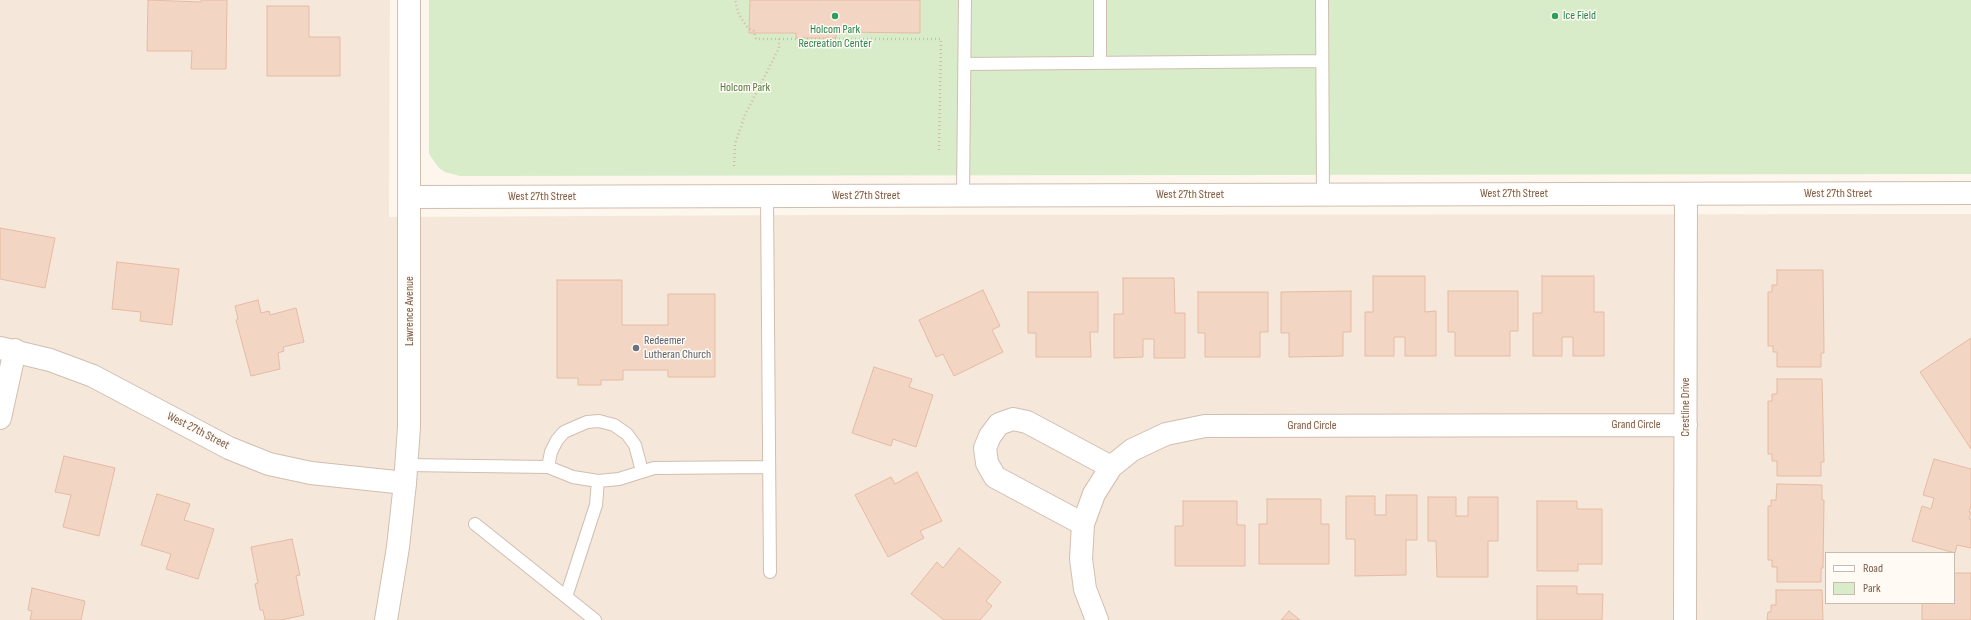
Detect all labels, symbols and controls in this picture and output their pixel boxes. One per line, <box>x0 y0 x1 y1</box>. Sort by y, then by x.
place label: Ice Field <box>1563 9 1596 23</box>
marker: Holcom Park Recreation Center <box>830 11 840 21</box>
marker: Ice Field <box>1550 11 1560 21</box>
place label: Holcom Park Recreation Center <box>798 23 872 51</box>
park label: Holcom Park <box>720 81 770 95</box>
street label: West 27th Street <box>1480 187 1548 201</box>
street label: West 27th Street <box>1804 187 1872 201</box>
street label: West 27th Street <box>1156 188 1224 202</box>
street label: West 27th Street <box>832 189 900 203</box>
street label: West 27th Street <box>508 190 576 204</box>
street label: Lawrence Avenue <box>403 276 417 346</box>
place label: Redeemer Lutheran Church <box>644 334 711 362</box>
marker: Redeemer Lutheran Church <box>631 343 641 353</box>
street label: Crestline Drive <box>1679 377 1693 437</box>
street label: West 27th Street <box>164 409 232 453</box>
street label: Grand Circle <box>1611 418 1661 432</box>
street label: Grand Circle <box>1287 419 1337 433</box>
legend <box>1825 552 1955 604</box>
text: Road <box>1863 561 1883 576</box>
text: Park <box>1863 581 1881 596</box>

